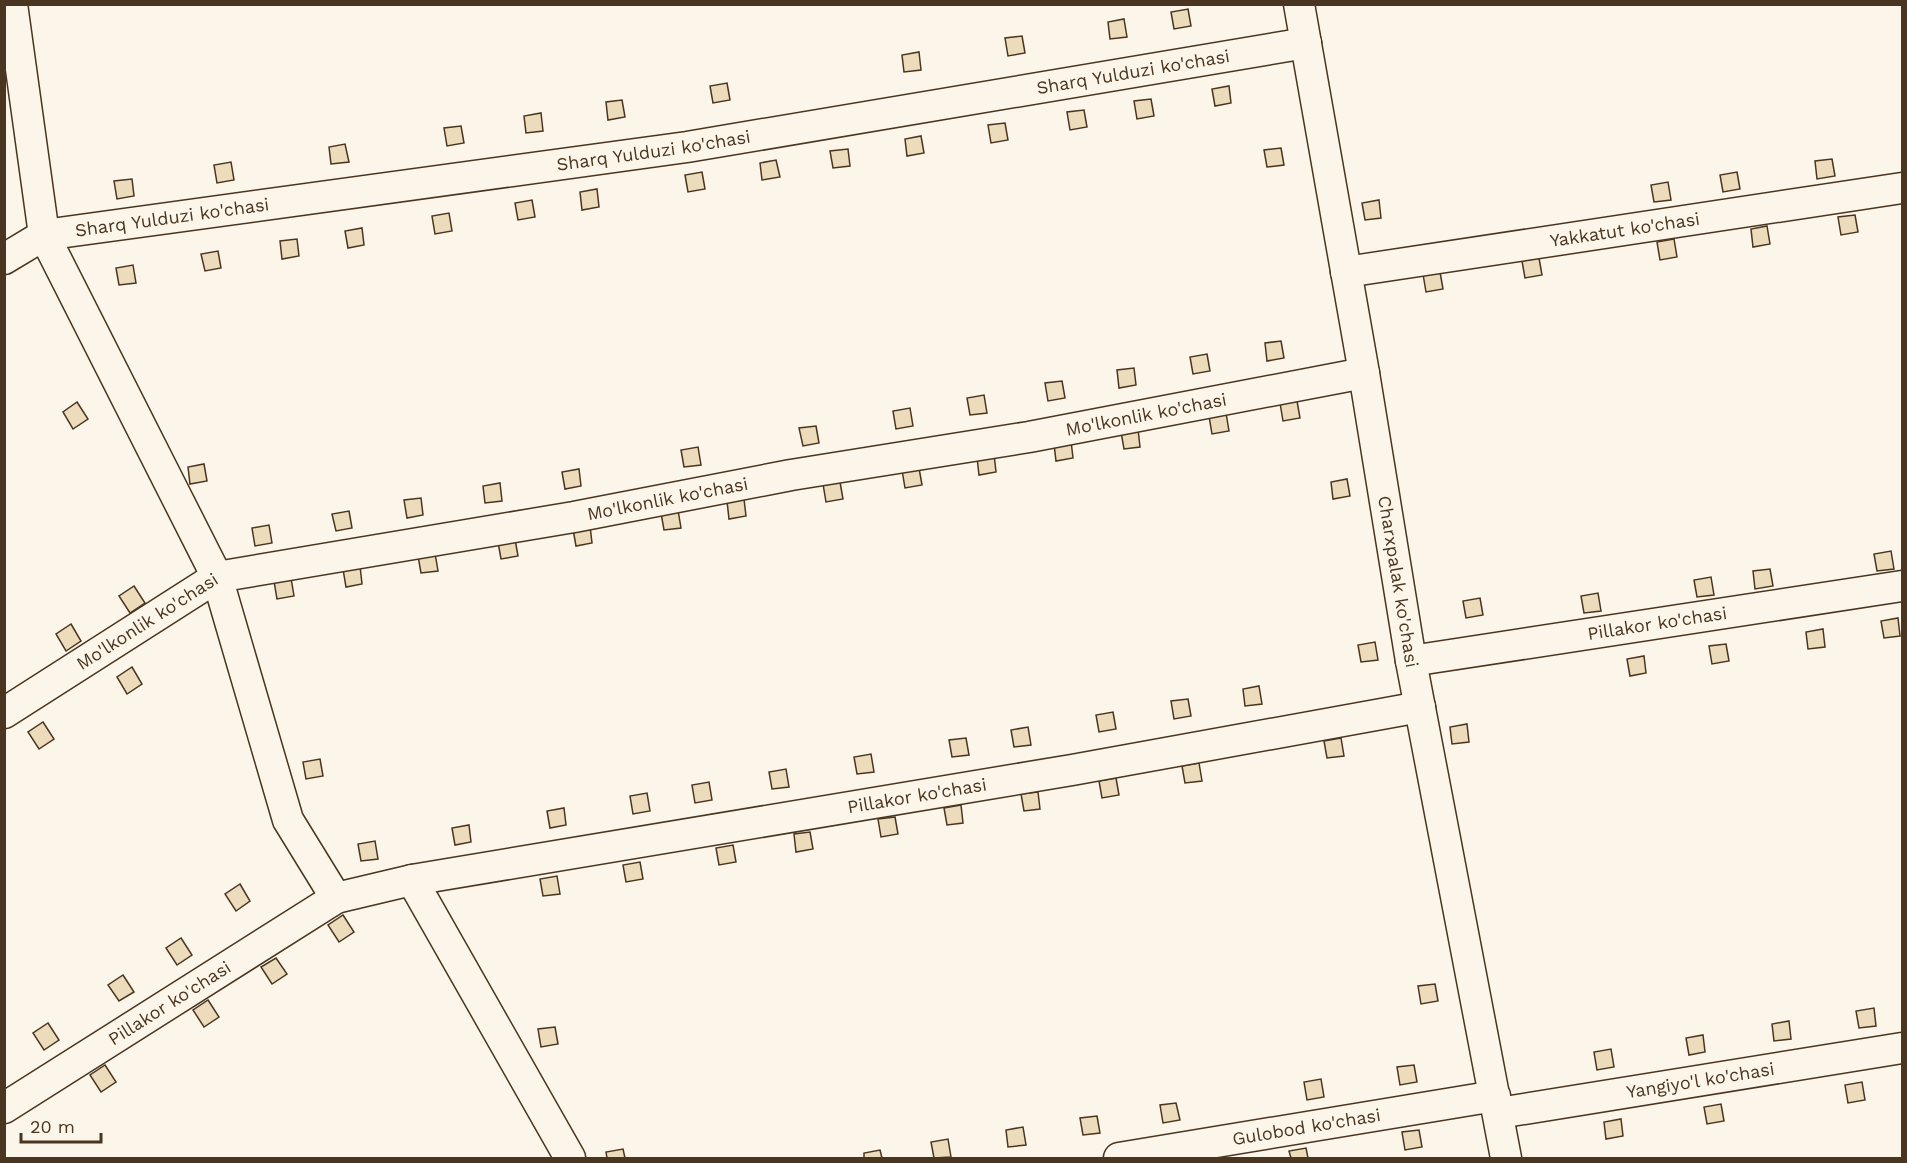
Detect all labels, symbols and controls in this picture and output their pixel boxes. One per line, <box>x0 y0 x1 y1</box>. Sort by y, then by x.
street label: Sharq Yulduzi ko'chasi <box>1035 45 1231 98</box>
street label: Sharq Yulduzi ko'chasi <box>555 126 752 175</box>
street label: Sharq Yulduzi ko'chasi <box>74 193 270 241</box>
street label: Yakkatut ko'chasi <box>1548 208 1701 251</box>
street label: Mo'lkonlik ko'chasi <box>1064 388 1228 440</box>
street label: Mo'lkonlik ko'chasi <box>585 473 750 524</box>
street label: Charxpalak ko'chasi <box>1374 494 1423 669</box>
street label: Mo'lkonlik ko'chasi <box>72 568 222 674</box>
street label: Pillakor ko'chasi <box>1586 602 1728 644</box>
street label: Pillakor ko'chasi <box>846 773 988 817</box>
street label: Pillakor ko'chasi <box>104 956 234 1049</box>
street label: Yangiyo'l ko'chasi <box>1625 1058 1776 1102</box>
street label: Gulobod ko'chasi <box>1231 1104 1382 1149</box>
scale bar <box>21 1106 100 1144</box>
text: 20 m <box>30 1116 75 1137</box>

